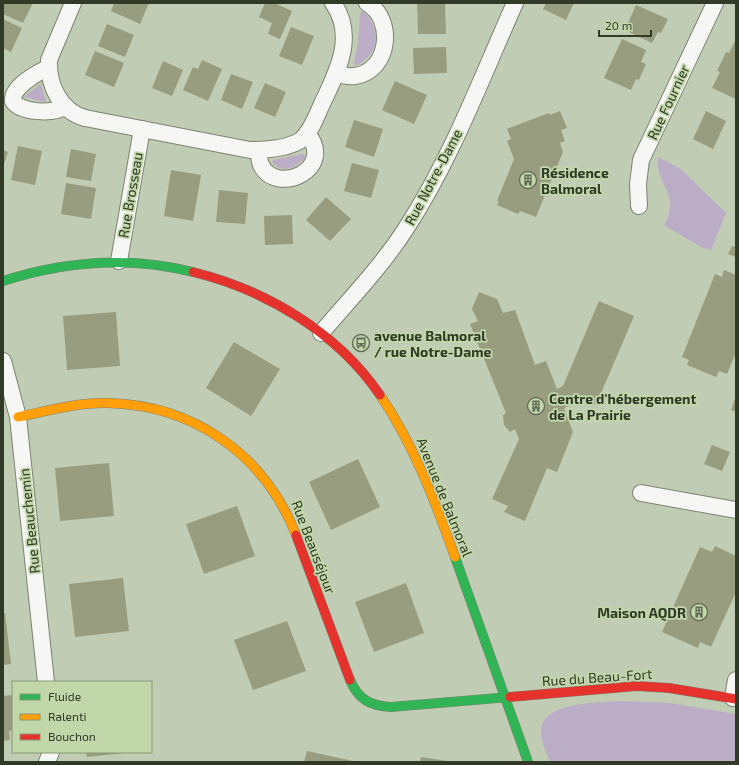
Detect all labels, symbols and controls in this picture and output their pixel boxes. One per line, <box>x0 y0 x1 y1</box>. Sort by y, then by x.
scale bar <box>599 12 651 38</box>
text: 20 m <box>605 18 632 32</box>
street label: Rue Fournier <box>643 61 693 142</box>
street label: Rue Notre-Dame <box>401 126 465 228</box>
street label: Rue Brosseau <box>114 151 146 239</box>
place label: Résidence Balmoral <box>541 164 609 197</box>
building icon: Résidence Balmoral <box>518 170 538 190</box>
place label: avenue Balmoral / rue Notre-Dame <box>374 327 491 360</box>
bus stop icon: avenue Balmoral / rue Notre-Dame <box>351 333 371 353</box>
place label: Centre d'hébergement de La Prairie <box>549 390 696 423</box>
building icon: Centre d'hébergement de La Prairie <box>526 396 546 416</box>
street label: Avenue de Balmoral <box>413 435 477 560</box>
street label: Rue Beauchemin <box>15 468 43 574</box>
street label: Rue Beauséjour <box>288 498 340 597</box>
building icon: Maison AQDR <box>689 602 709 622</box>
place label: Maison AQDR <box>597 604 686 622</box>
street label: Rue du Beau-Fort <box>541 665 653 689</box>
legend <box>12 681 152 753</box>
text: Fluide <box>48 689 81 703</box>
text: Ralenti <box>48 709 87 723</box>
text: Bouchon <box>48 729 96 743</box>

